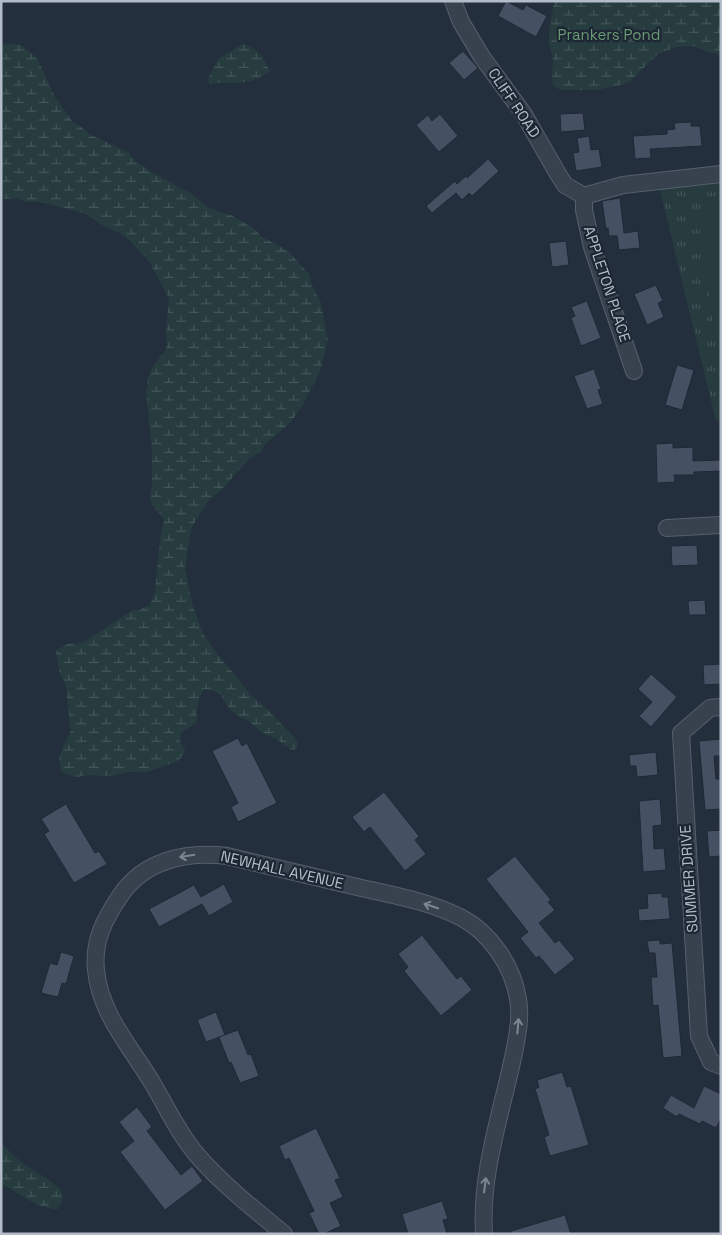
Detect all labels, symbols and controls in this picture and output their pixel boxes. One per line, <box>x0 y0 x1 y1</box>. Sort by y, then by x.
park label: Prankers Pond <box>558 25 660 44</box>
street label: CLIFF ROAD <box>484 64 545 141</box>
street label: APPLETON PLACE <box>580 223 635 344</box>
street label: SUMMER DRIVE <box>675 825 702 933</box>
street label: NEWHALL AVENUE <box>219 846 345 893</box>
one-way arrow <box>179 852 195 862</box>
one-way arrow <box>423 900 439 910</box>
one-way arrow <box>513 1018 522 1034</box>
one-way arrow <box>480 1177 490 1193</box>

